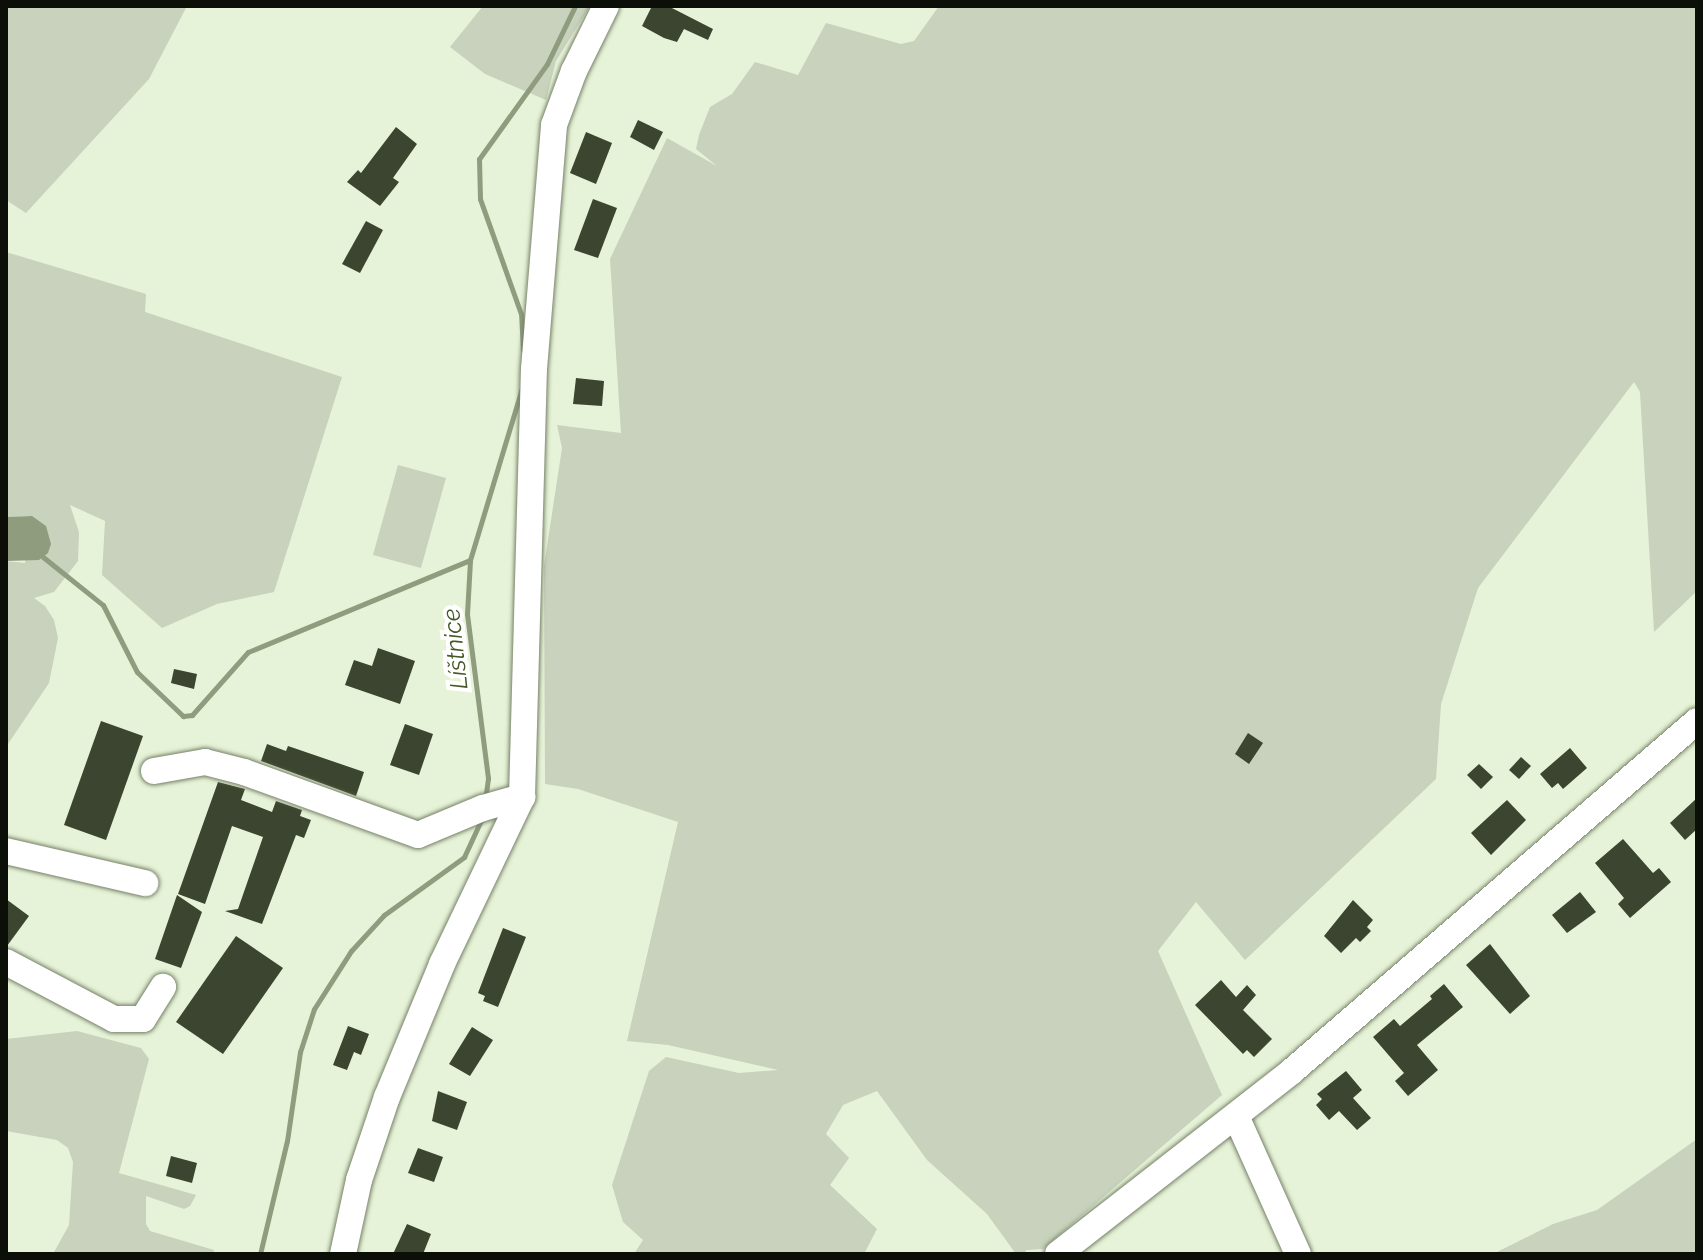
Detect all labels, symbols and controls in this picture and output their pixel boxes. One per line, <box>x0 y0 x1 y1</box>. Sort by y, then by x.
water label: Líštnice <box>436 607 474 691</box>

